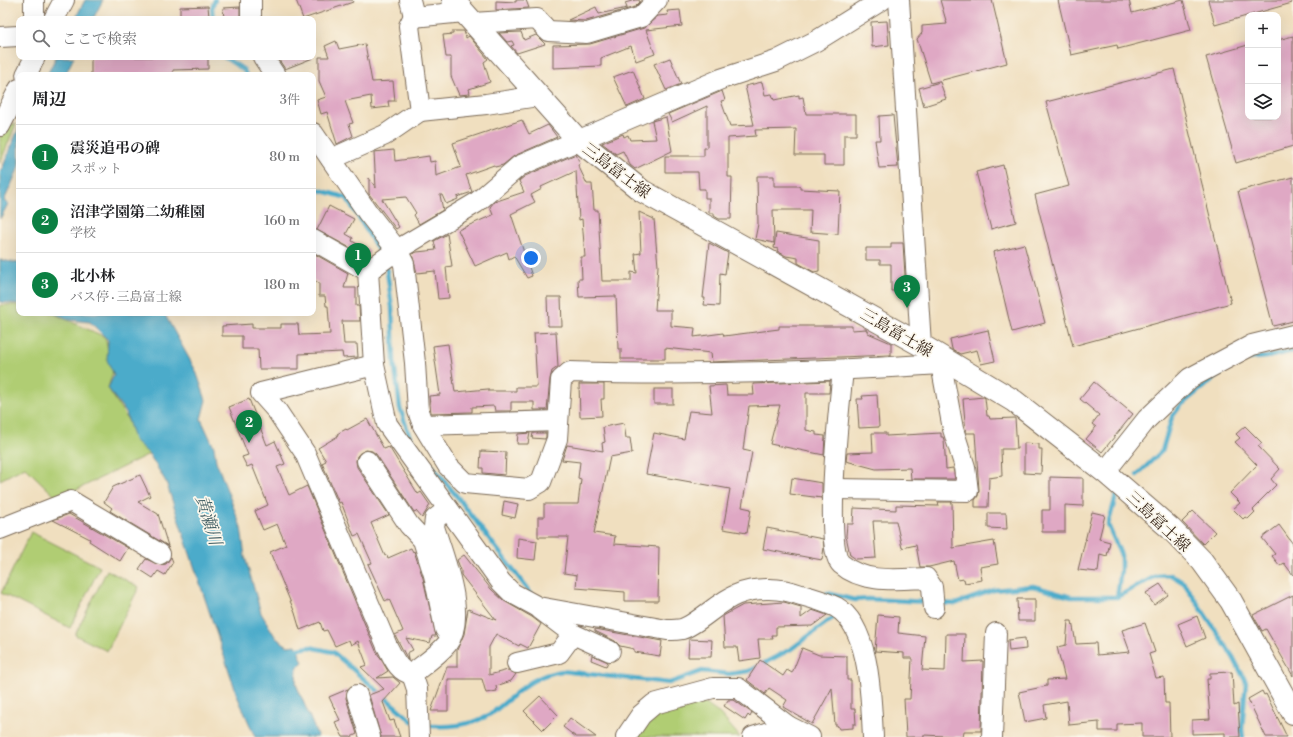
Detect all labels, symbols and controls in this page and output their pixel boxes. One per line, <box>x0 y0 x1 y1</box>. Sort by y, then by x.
map controls <box>1245 12 1281 120</box>
button: + <box>1245 12 1281 48</box>
search box <box>16 16 316 60</box>
icon: search <box>30 27 52 49</box>
text: ここで検索 <box>62 30 137 49</box>
button: − <box>1245 48 1281 84</box>
button: layers <box>1245 84 1281 120</box>
text: 周辺 <box>32 89 66 111</box>
text: 3件 <box>280 92 300 108</box>
text: 震災追弔の碑 <box>70 139 160 158</box>
street label: 三島富士線 <box>578 139 654 203</box>
text: 1 <box>42 149 48 165</box>
text: 80 m <box>269 149 300 165</box>
text: スポット <box>70 161 122 177</box>
text: 沼津学園第二幼稚園 <box>70 203 205 222</box>
text: 2 <box>41 213 49 229</box>
text: 160 m <box>264 213 300 229</box>
text: 学校 <box>70 225 96 241</box>
pin: 1 <box>345 243 371 276</box>
your location <box>521 248 541 268</box>
text: 北小林 <box>70 267 115 286</box>
pin: 3 <box>894 275 920 308</box>
text: 3 <box>41 277 49 293</box>
text: 180 m <box>264 277 300 293</box>
text: バス停 · 三島富士線 <box>70 289 182 305</box>
street label: 三島富士線 <box>857 304 936 362</box>
pin: 2 <box>236 410 262 443</box>
street label: 三島富士線 <box>1122 487 1194 556</box>
water label: 黄瀬川 <box>190 493 227 550</box>

